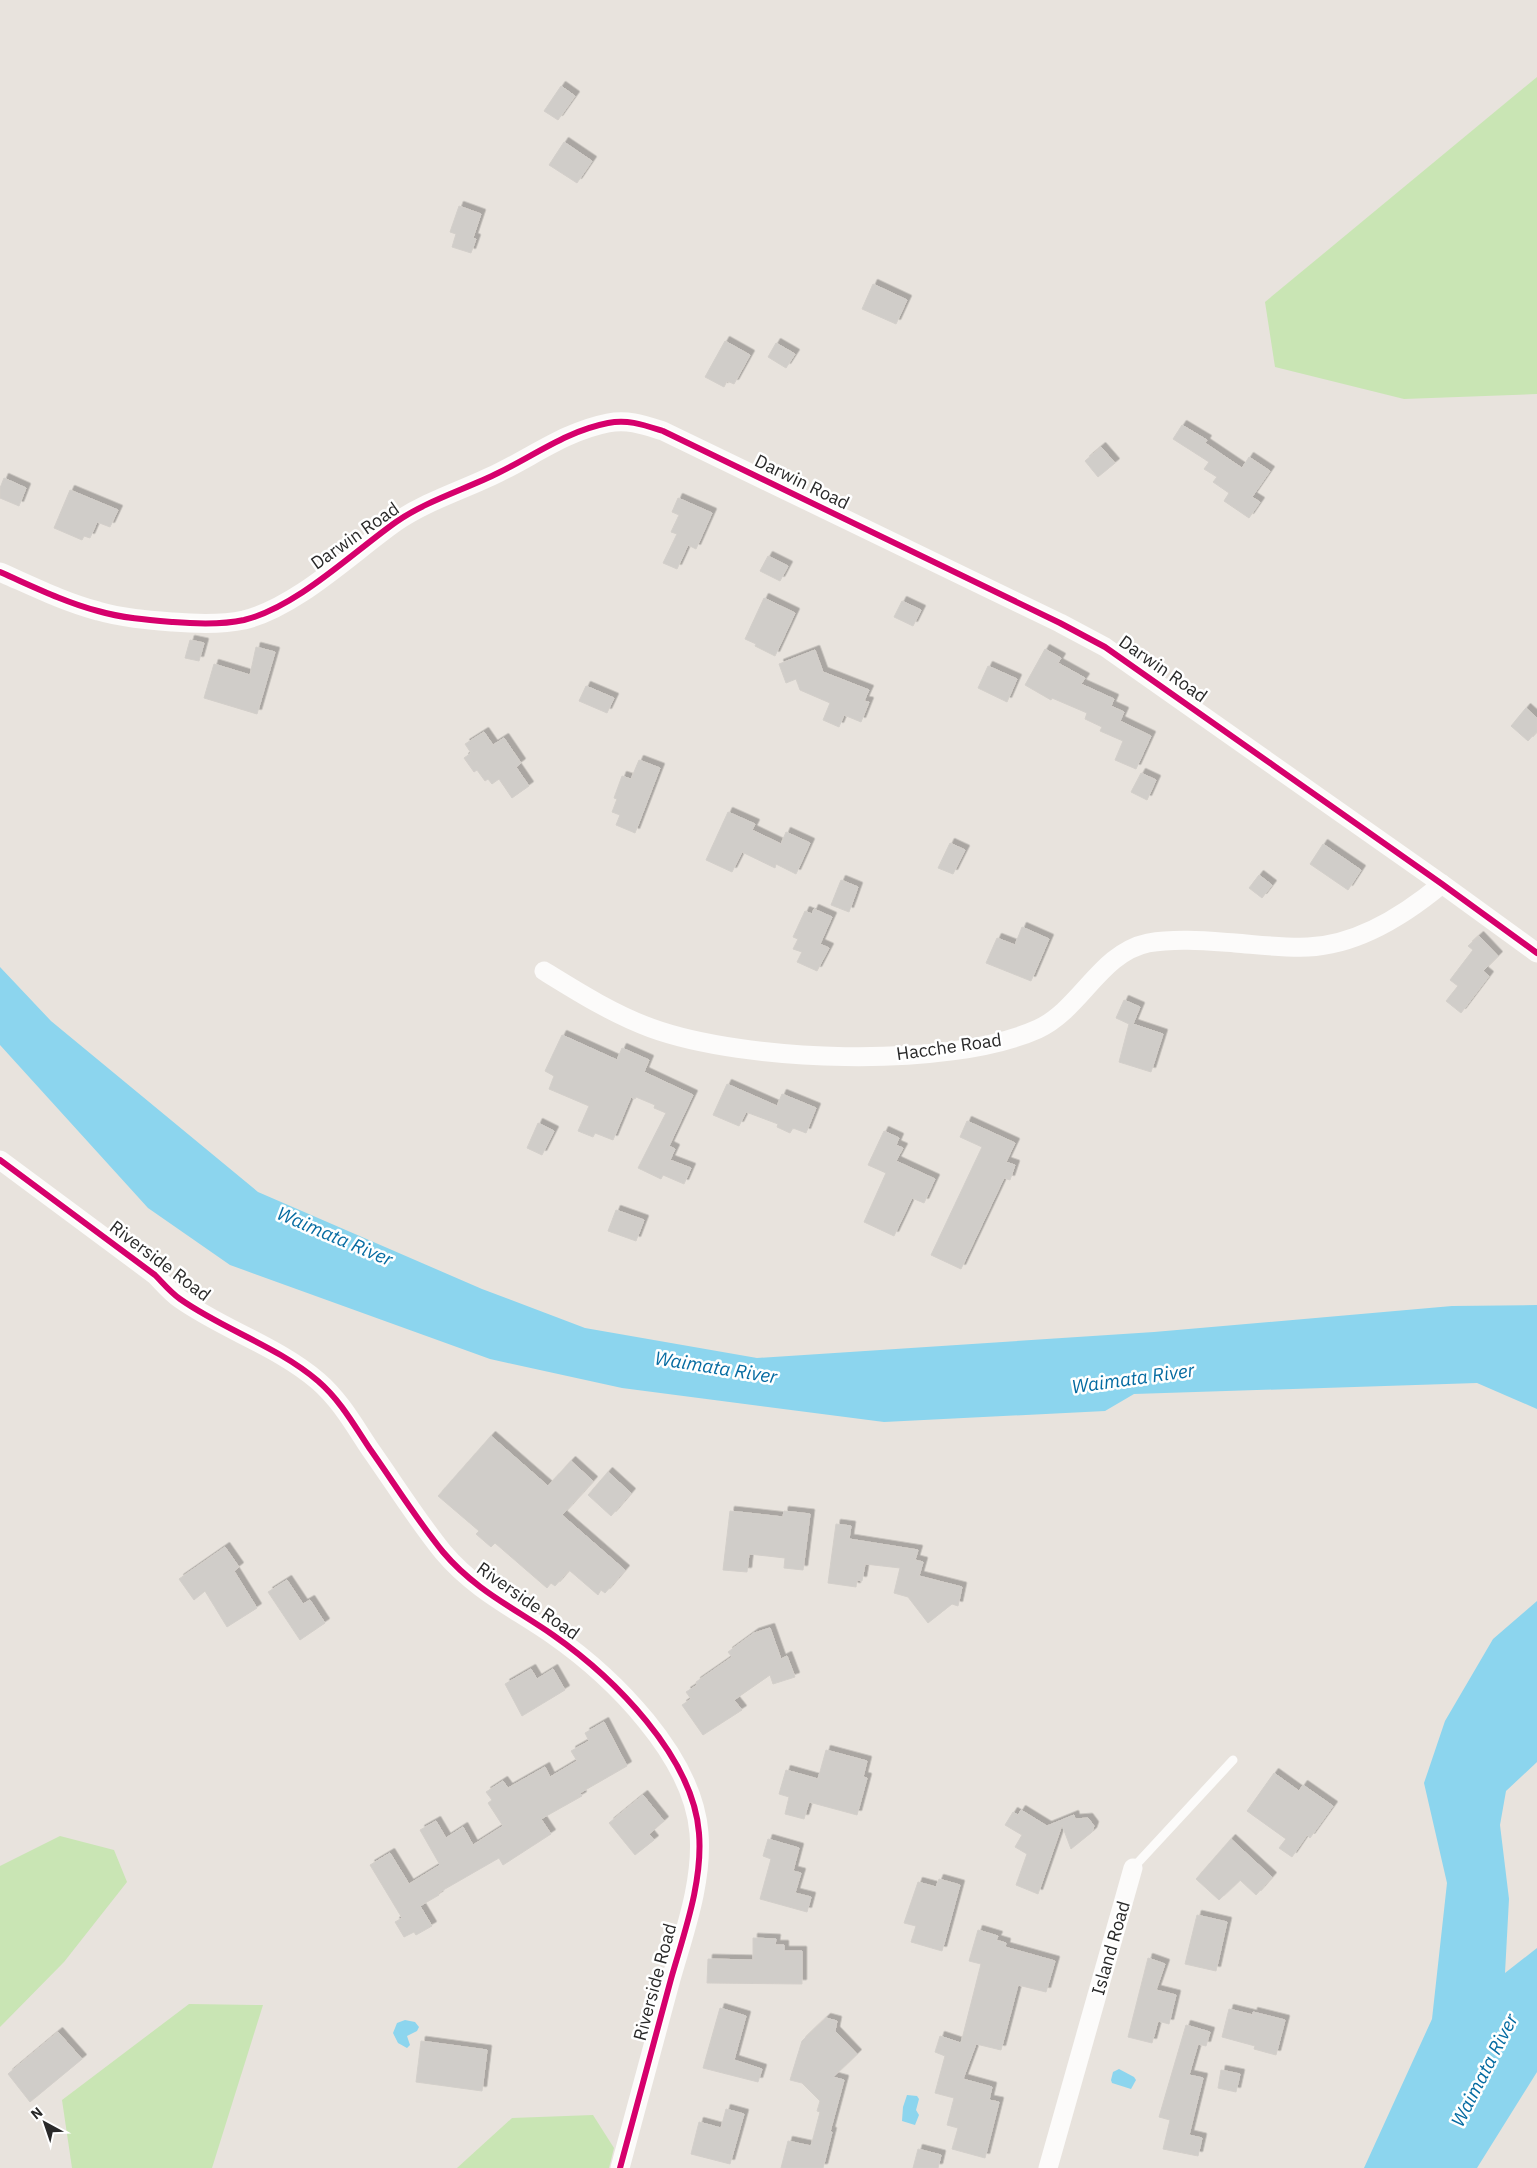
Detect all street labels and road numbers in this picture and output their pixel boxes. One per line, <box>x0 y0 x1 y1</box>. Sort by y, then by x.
street label: Darwin Road <box>751 449 853 514</box>
street label: Darwin Road <box>306 497 403 574</box>
street label: Darwin Road <box>1115 630 1212 707</box>
street label: Hacche Road <box>895 1028 1003 1065</box>
street label: Riverside Road <box>105 1215 215 1306</box>
street label: Riverside Road <box>472 1557 584 1645</box>
street label: Island Road <box>1086 1898 1135 1998</box>
street label: Riverside Road <box>628 1921 681 2043</box>

